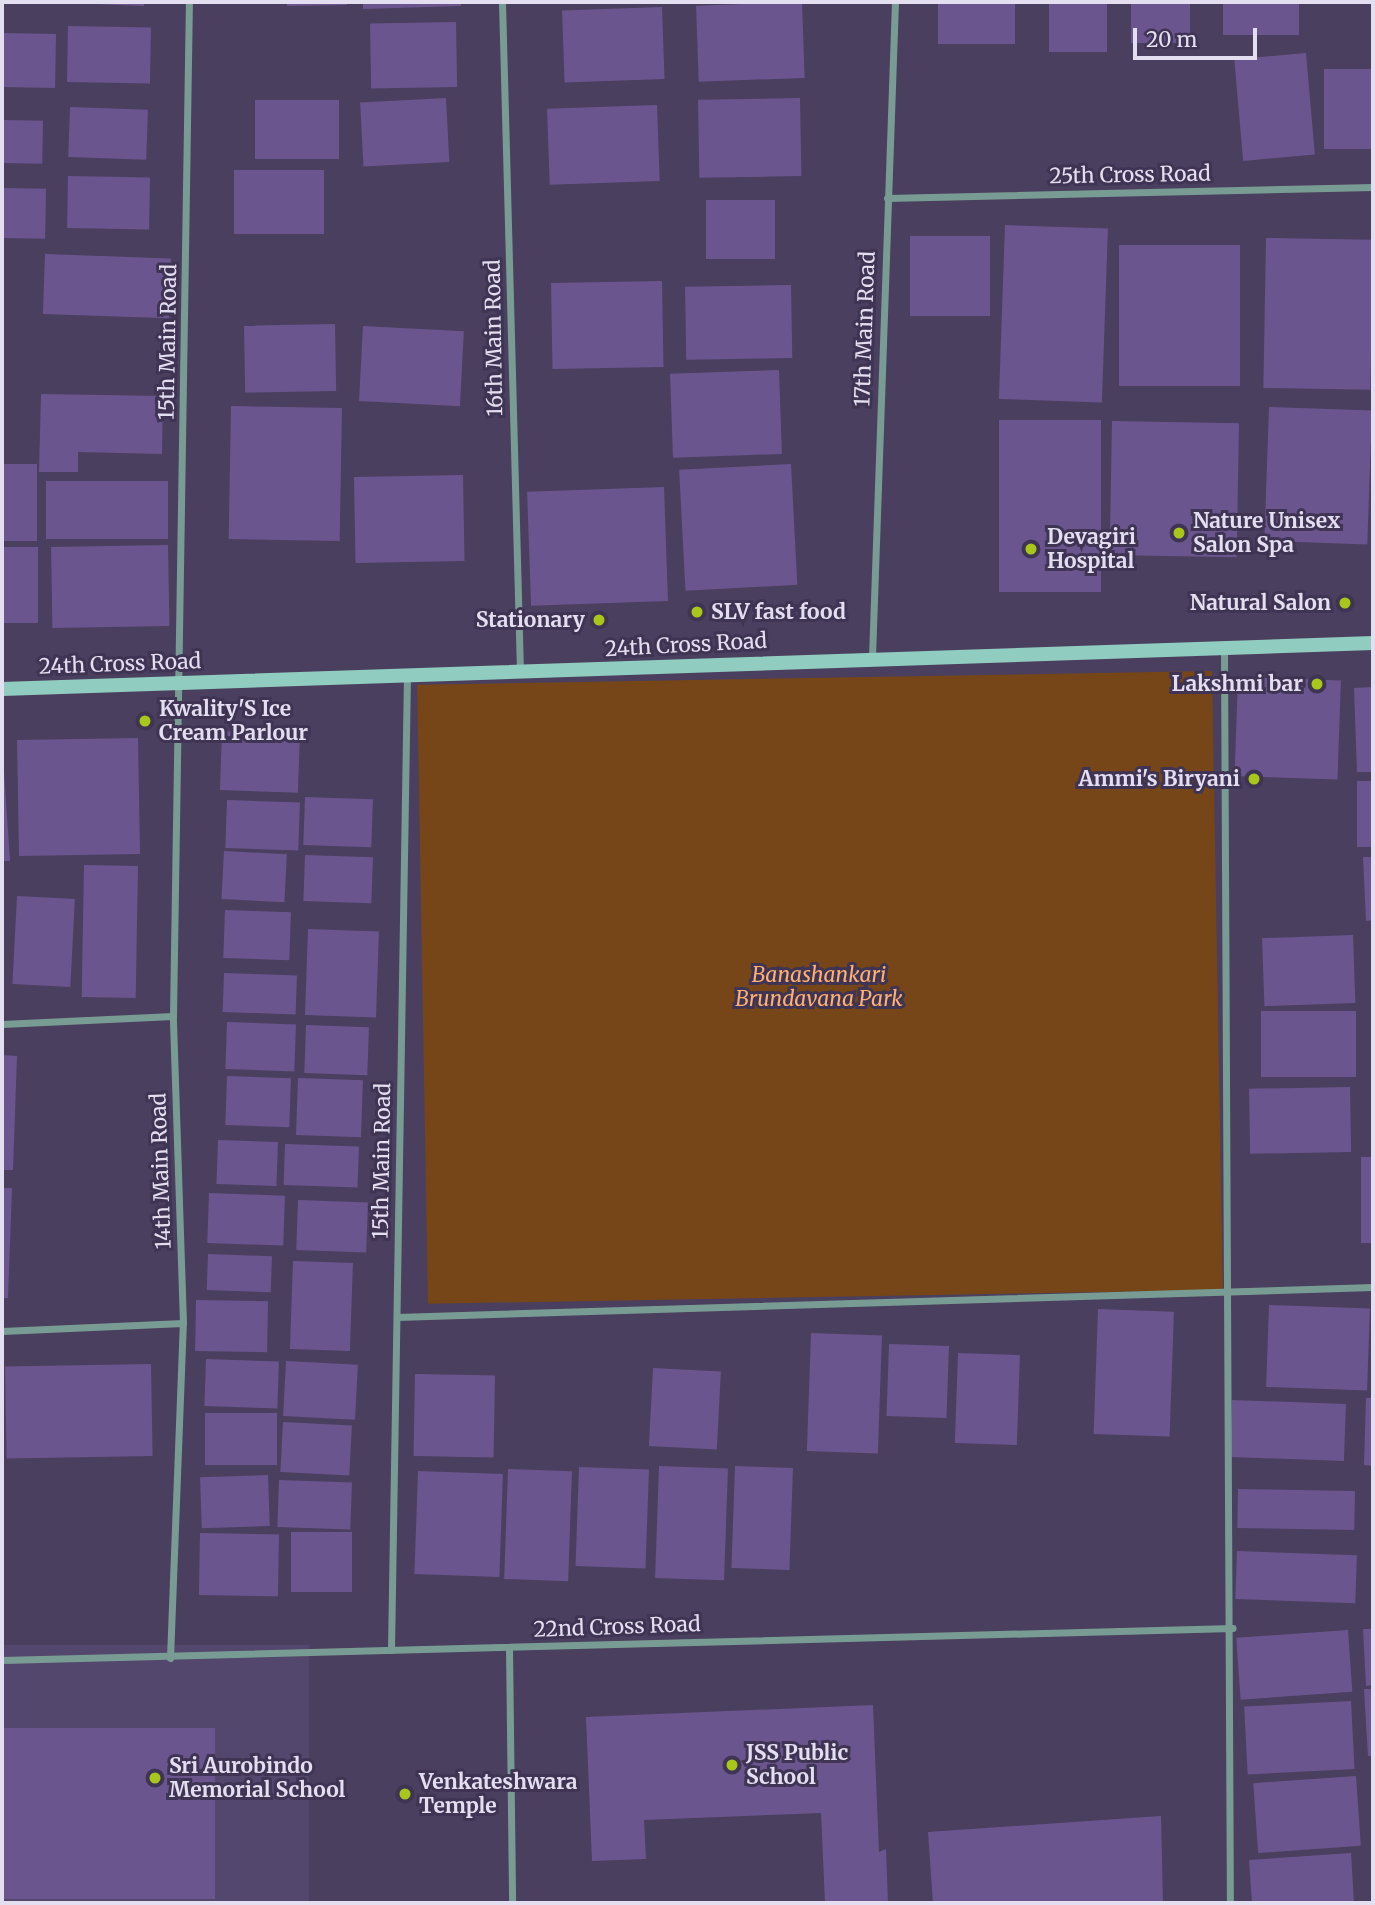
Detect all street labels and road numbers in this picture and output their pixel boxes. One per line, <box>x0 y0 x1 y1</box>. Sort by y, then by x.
street label: 25th Cross Road <box>1049 161 1211 189</box>
street label: 17th Main Road <box>850 251 880 407</box>
street label: 16th Main Road <box>480 259 508 417</box>
street label: 15th Main Road <box>154 264 182 420</box>
street label: 24th Cross Road <box>604 628 768 662</box>
street label: 24th Cross Road <box>38 649 202 679</box>
street label: 15th Main Road <box>368 1083 396 1239</box>
street label: 14th Main Road <box>146 1092 176 1250</box>
street label: 22nd Cross Road <box>533 1611 701 1643</box>

